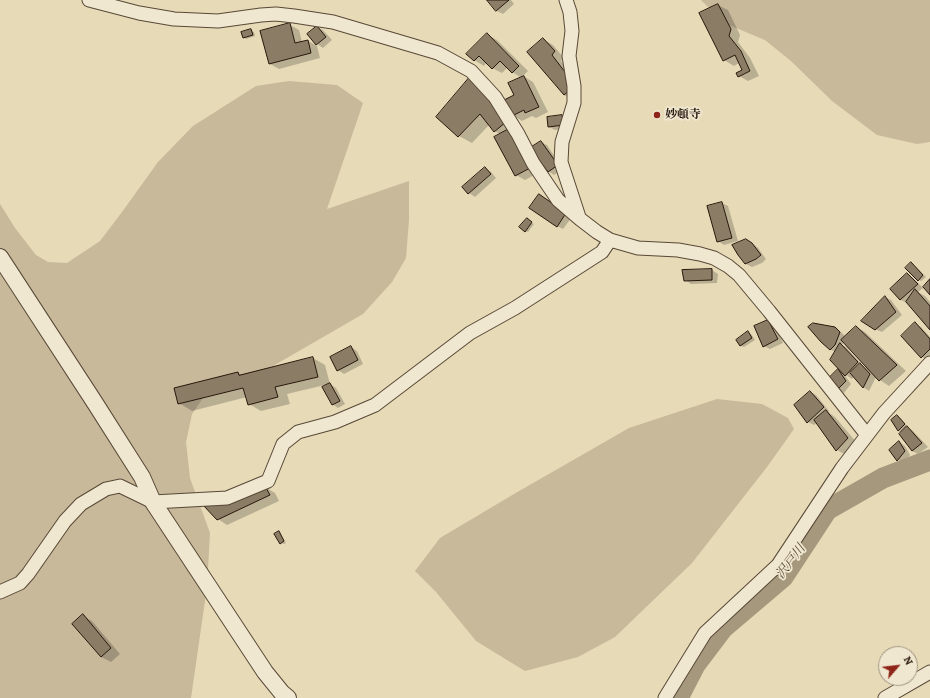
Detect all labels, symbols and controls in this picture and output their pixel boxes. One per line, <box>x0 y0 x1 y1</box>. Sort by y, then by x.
place label: 妙頓寺 <box>665 108 701 122</box>
marker: 妙頓寺 <box>652 110 662 120</box>
water label: 沢戸川 <box>773 542 809 582</box>
north arrow <box>878 646 918 686</box>
text: N <box>900 654 917 668</box>

